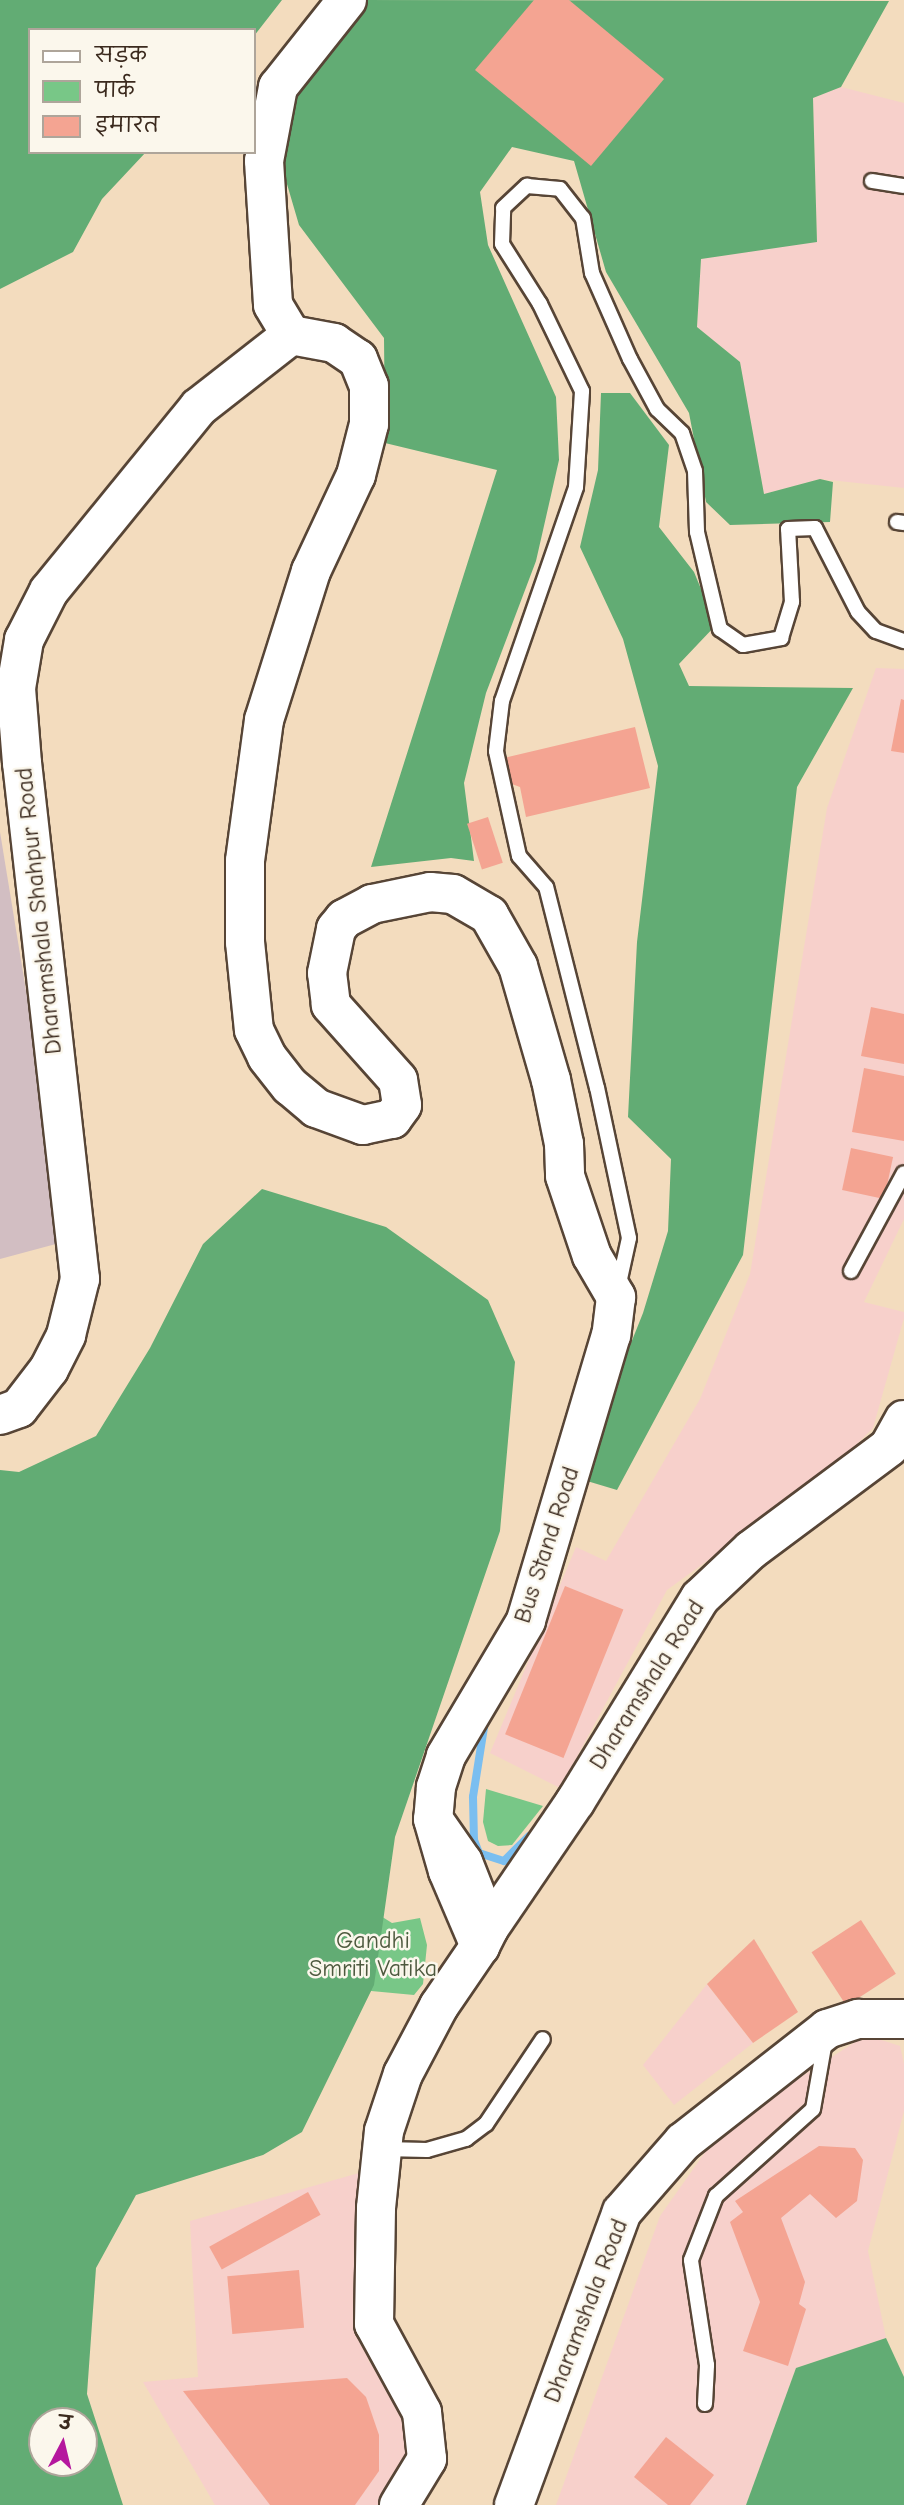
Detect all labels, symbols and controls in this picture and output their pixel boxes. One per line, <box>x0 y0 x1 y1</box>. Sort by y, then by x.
legend <box>28 28 256 154</box>
text: सड़क <box>95 43 147 67</box>
text: पार्क <box>95 78 135 102</box>
text: इमारत <box>95 113 159 137</box>
street label: Dharamshala Shahpur Road <box>10 766 68 1056</box>
street label: Bus Stand Road <box>508 1463 586 1627</box>
street label: Dharamshala Road <box>583 1595 711 1775</box>
park label: Gandhi Smriti Vatika <box>309 1927 437 1983</box>
street label: Dharamshala Road <box>538 2215 634 2407</box>
north arrow <box>28 2407 98 2477</box>
text: उ <box>58 2411 73 2435</box>

